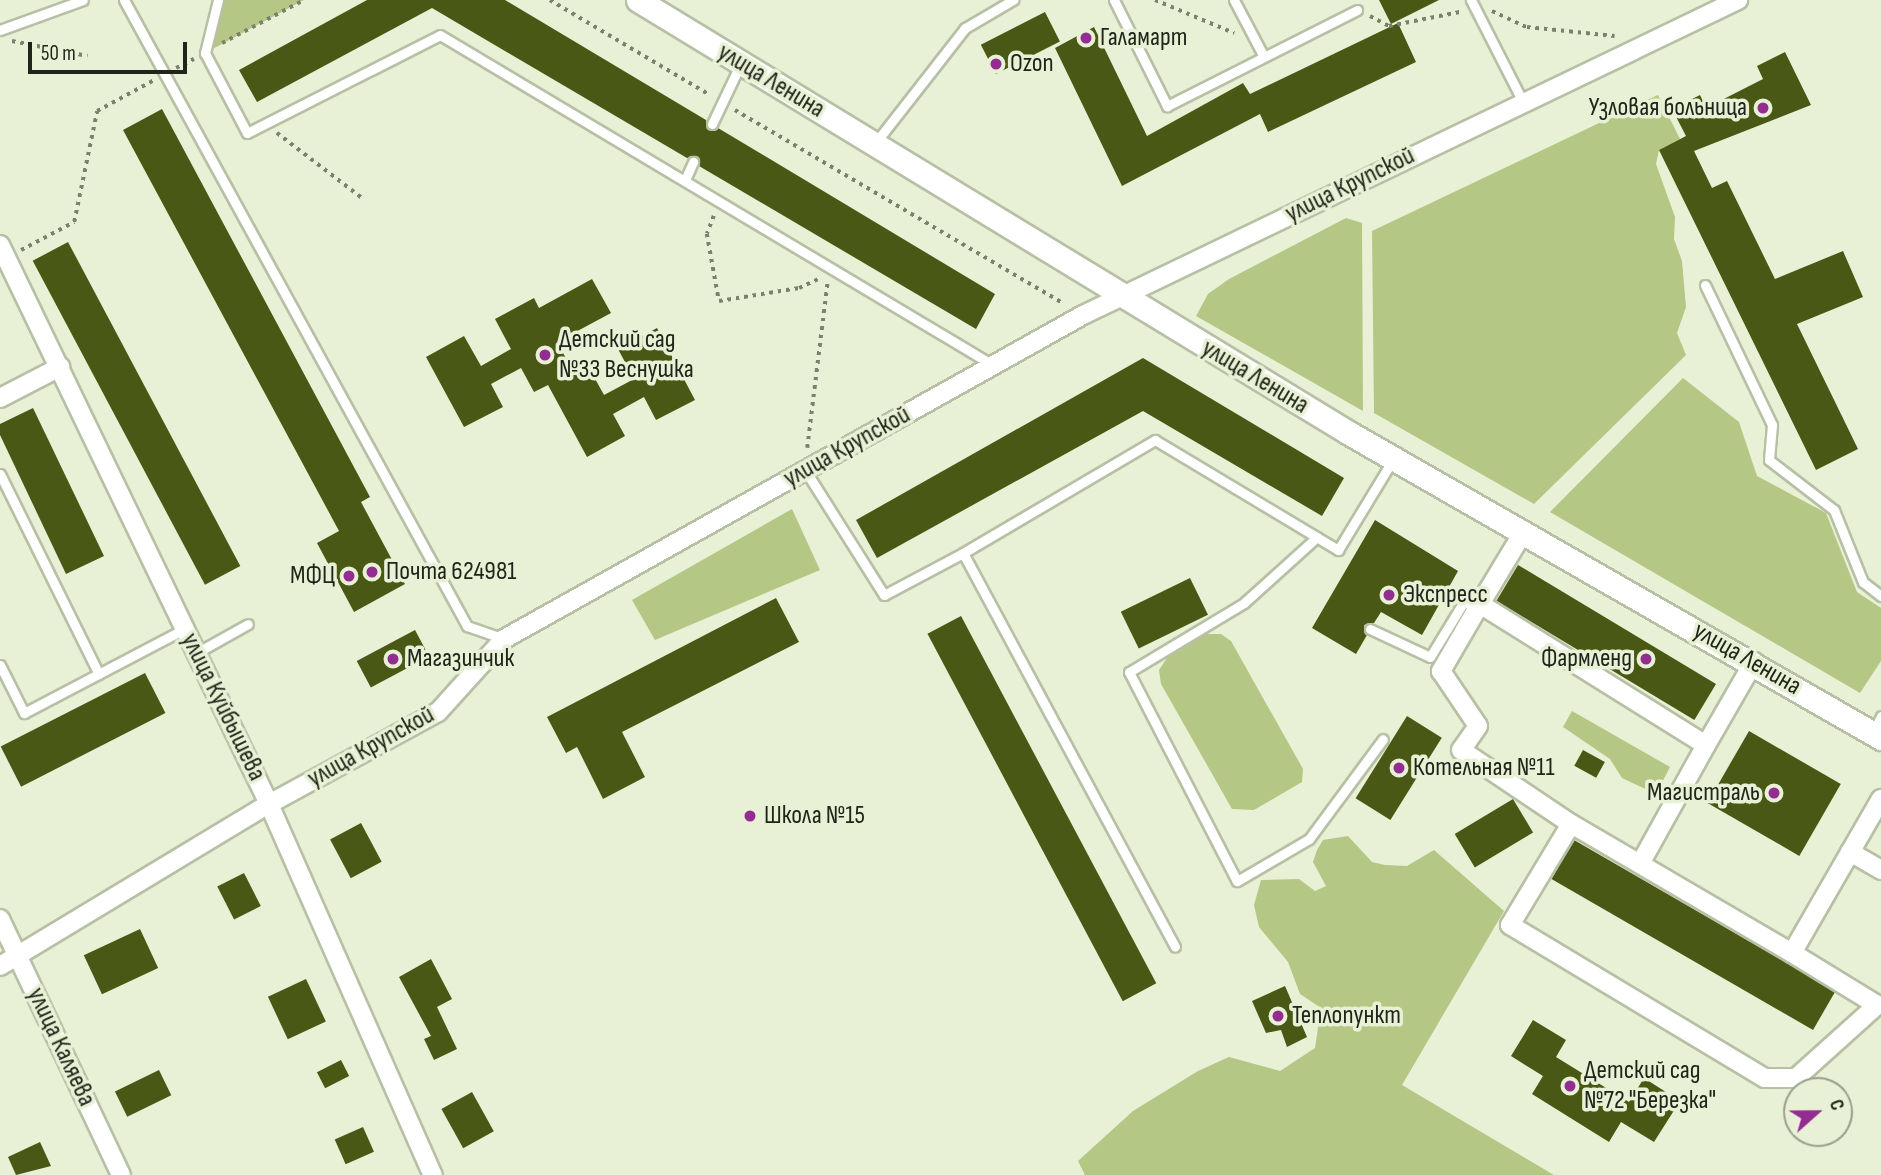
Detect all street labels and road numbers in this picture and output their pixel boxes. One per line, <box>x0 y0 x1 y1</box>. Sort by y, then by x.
street label: улица Ленина <box>712 37 830 125</box>
street label: улица Крупской <box>1280 140 1420 230</box>
street label: улица Ленина <box>1196 333 1314 421</box>
street label: улица Крупской <box>778 399 916 495</box>
street label: улица Ленина <box>1688 616 1806 702</box>
street label: улица Куйбышева <box>174 628 272 786</box>
street label: улица Крупской <box>302 699 440 795</box>
street label: улица Каляева <box>20 983 102 1111</box>

